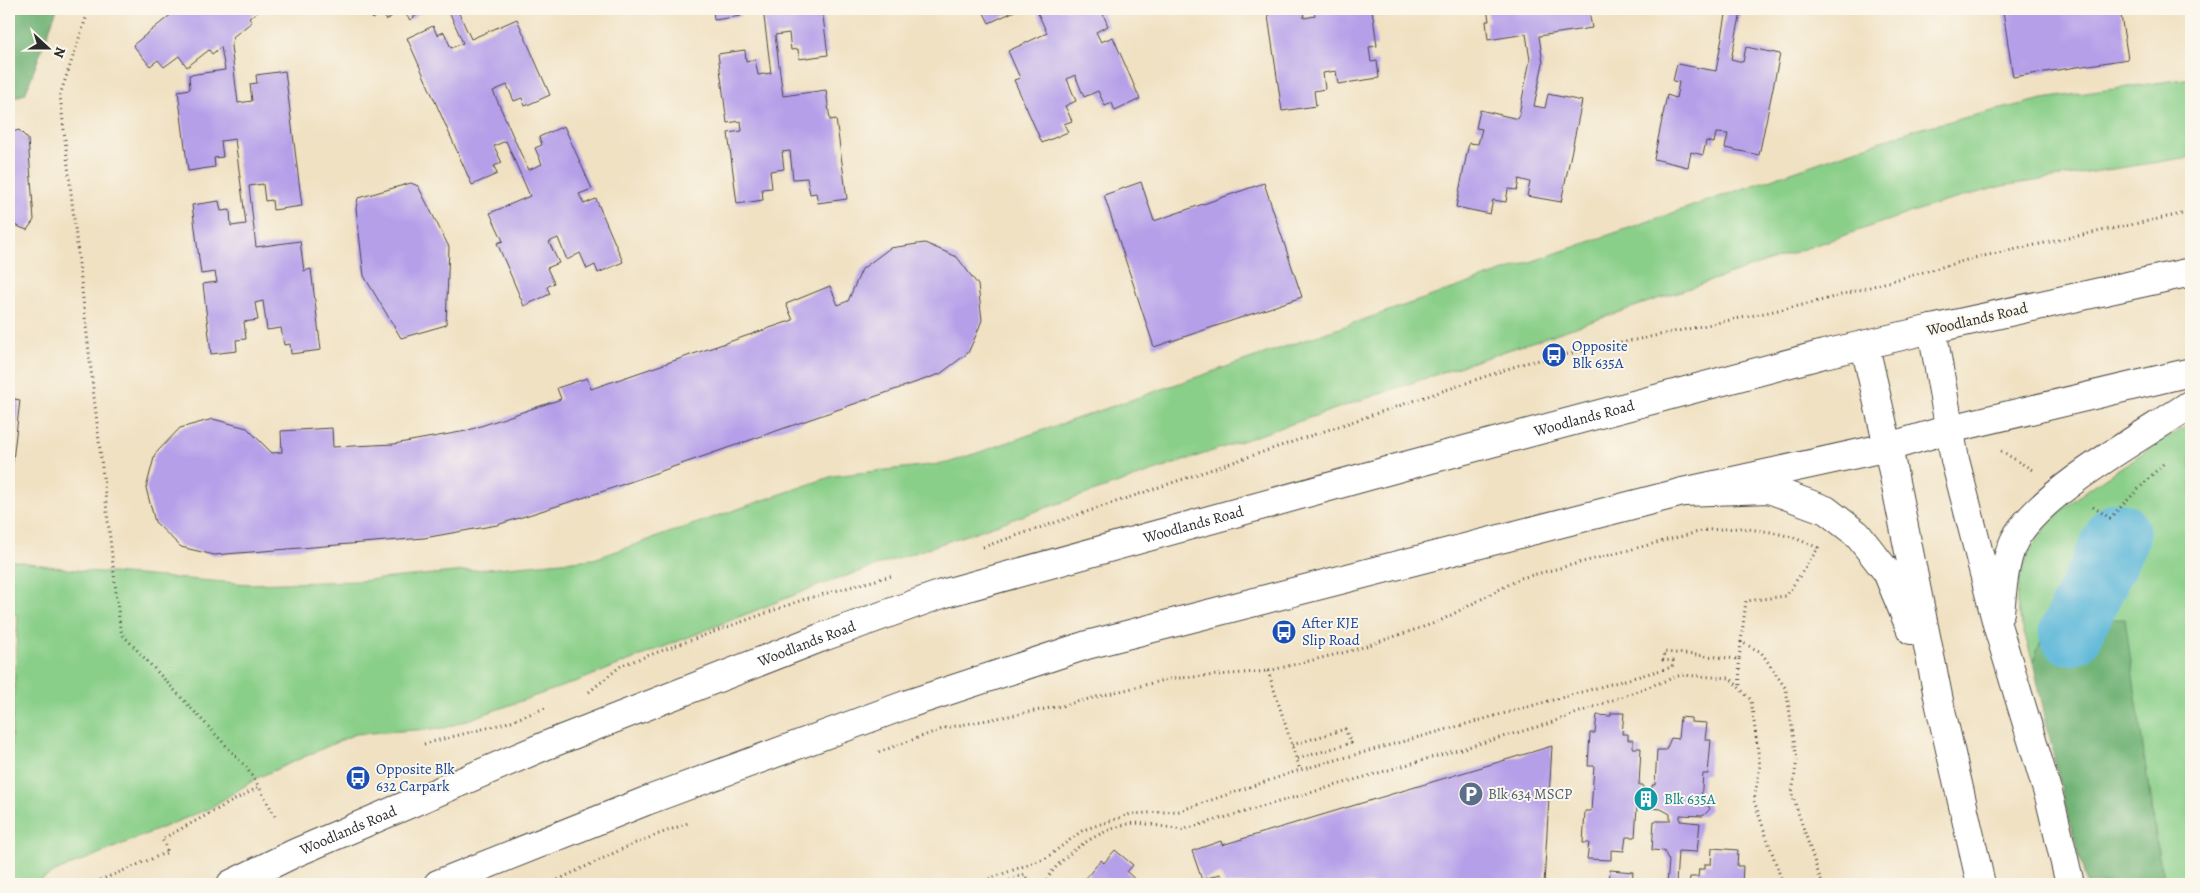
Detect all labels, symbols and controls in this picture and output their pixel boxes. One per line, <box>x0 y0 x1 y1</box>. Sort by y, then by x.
north arrow <box>22 22 72 72</box>
text: N <box>49 44 70 61</box>
street label: Woodlands Road <box>1924 297 2030 341</box>
place label: Opposite Blk 635A <box>1572 336 1628 373</box>
bus stop icon: Opposite Blk 635A <box>1541 342 1567 368</box>
street label: Woodlands Road <box>1531 395 1637 441</box>
street label: Woodlands Road <box>1140 501 1247 548</box>
place label: After KJE Slip Road <box>1301 613 1361 650</box>
street label: Woodlands Road <box>754 616 859 672</box>
bus stop icon: After KJE Slip Road <box>1271 619 1297 645</box>
place label: Opposite Blk 632 Carpark <box>376 759 455 796</box>
bus stop icon: Opposite Blk 632 Carpark <box>345 765 371 791</box>
parking icon: Blk 634 MSCP <box>1458 781 1484 807</box>
place label: Blk 634 MSCP <box>1488 784 1572 804</box>
building icon: Blk 635A <box>1633 786 1659 812</box>
place label: Blk 635A <box>1664 789 1716 809</box>
street label: Woodlands Road <box>296 800 400 860</box>

